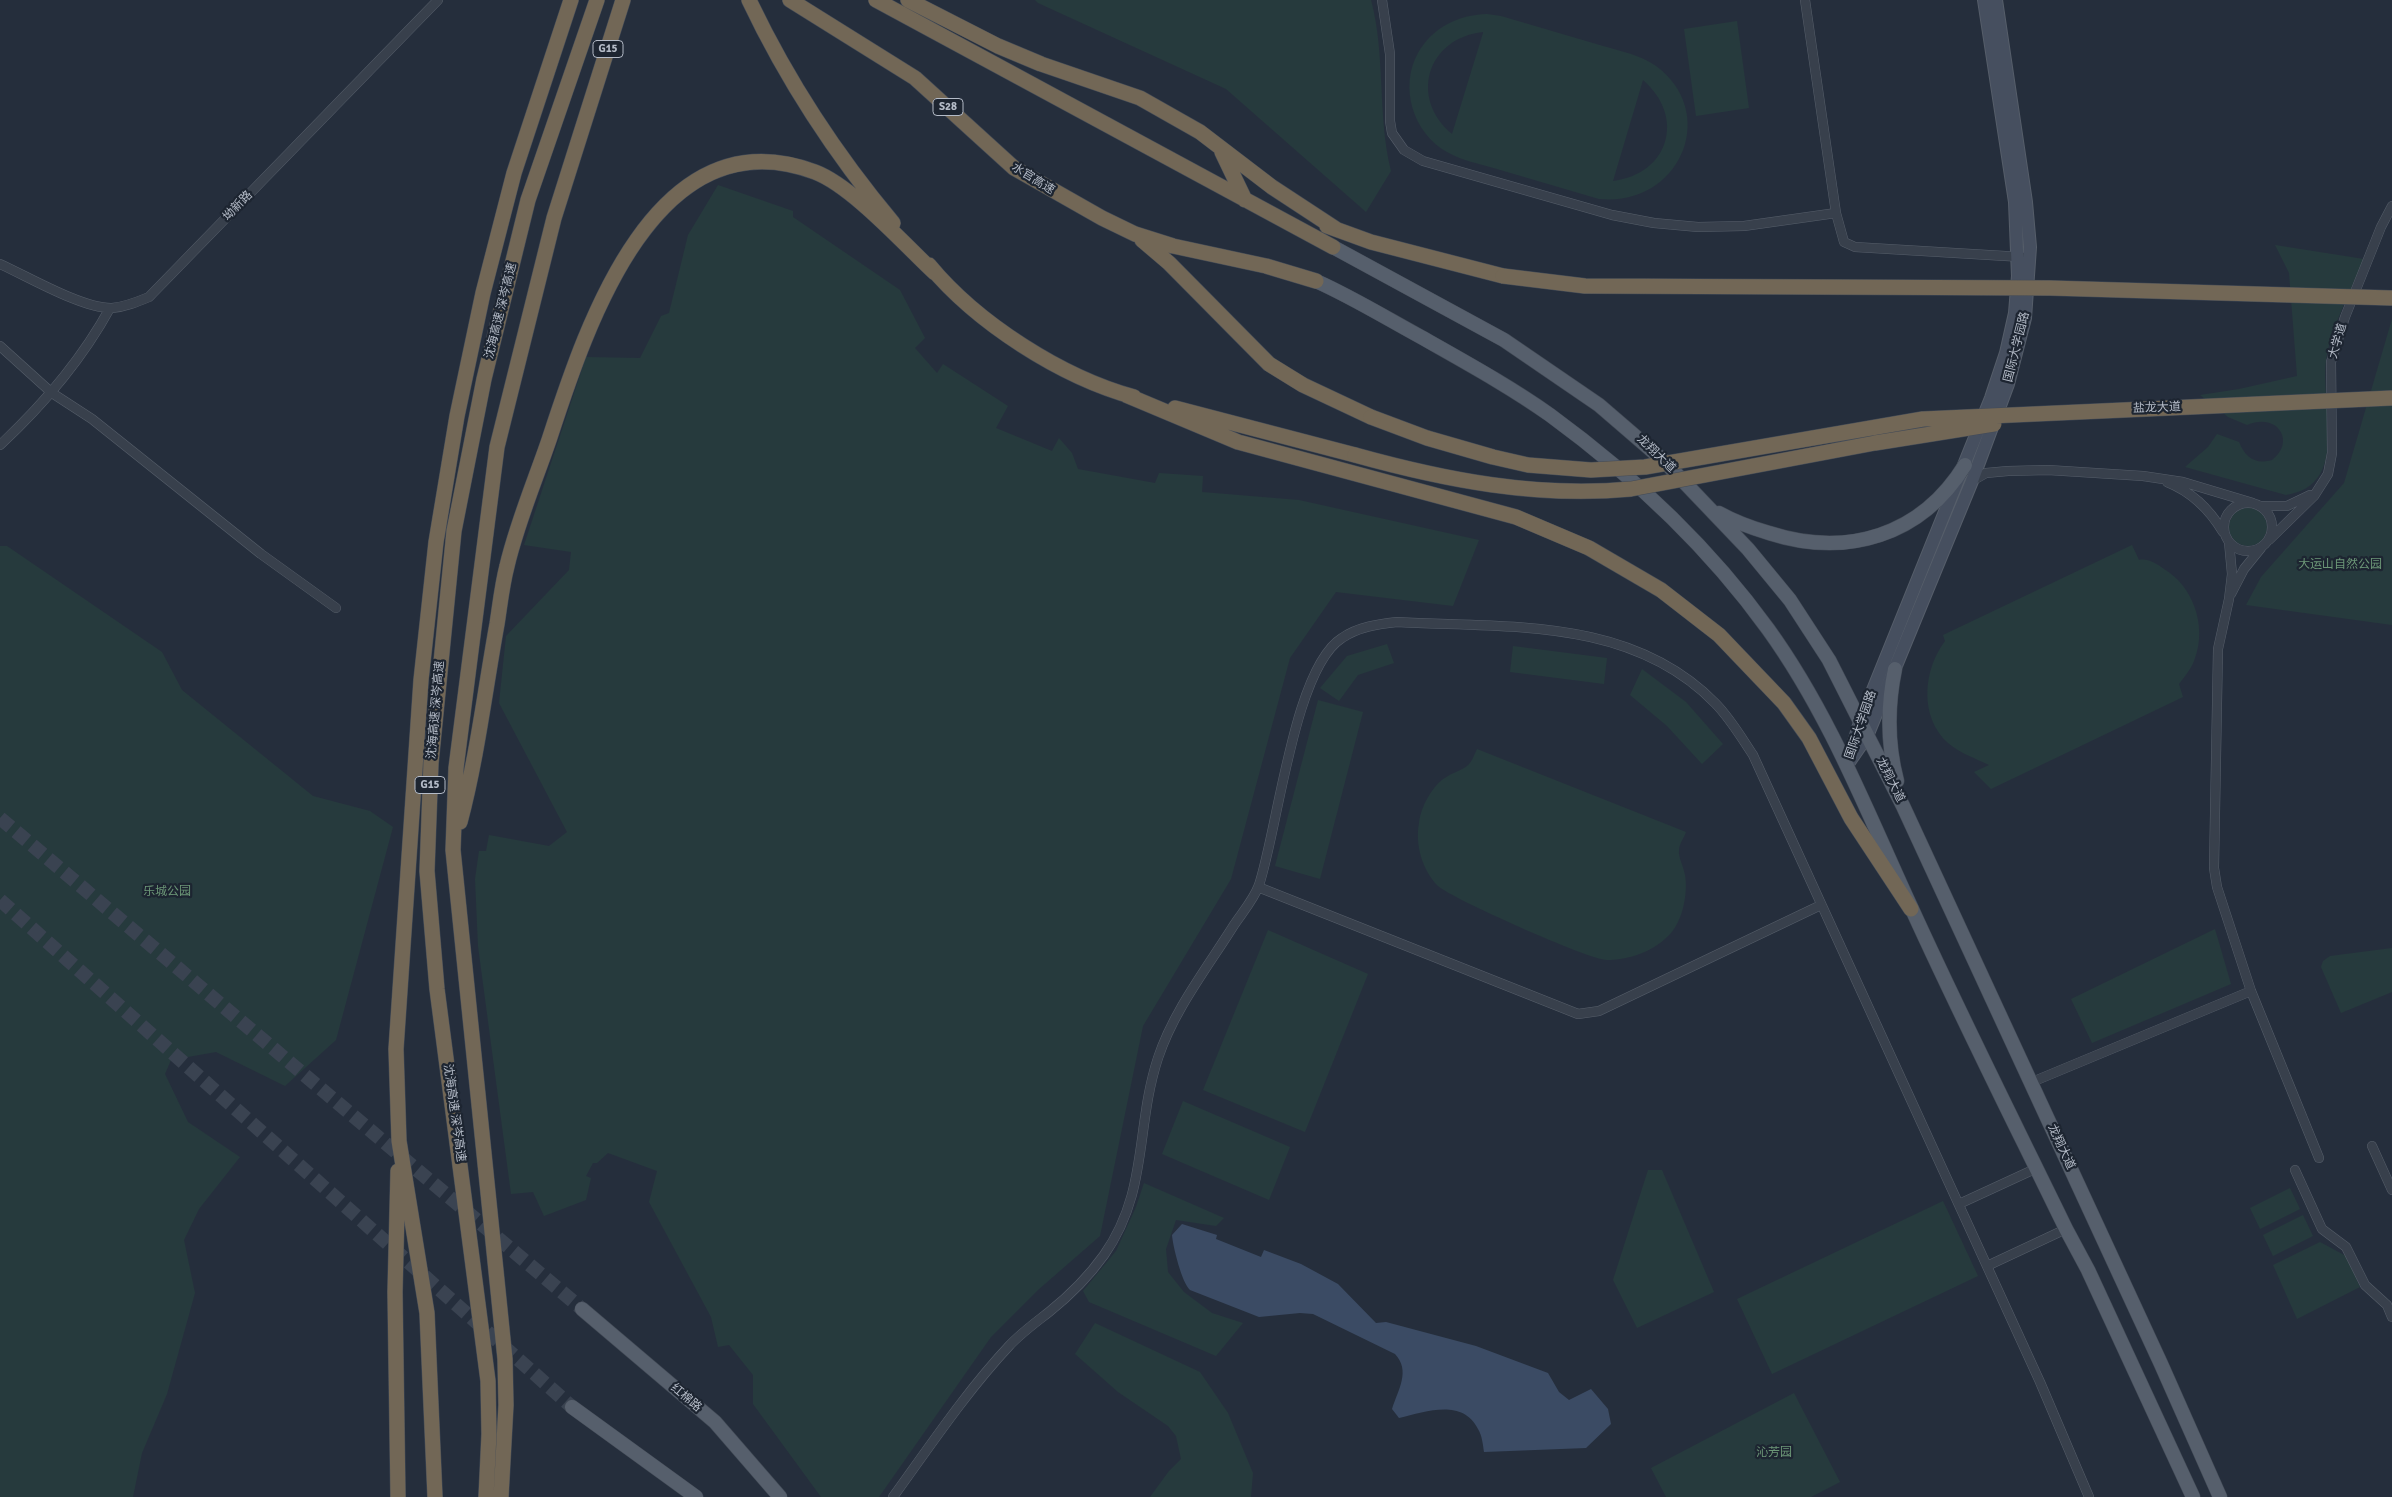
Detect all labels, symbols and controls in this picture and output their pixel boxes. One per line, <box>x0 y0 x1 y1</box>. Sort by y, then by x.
road number: G15 <box>593 41 623 58</box>
road number: S28 <box>933 98 963 115</box>
street label: 水官高速 <box>1009 160 1057 198</box>
street label: 坳新路 <box>220 188 256 224</box>
street label: 沈海高速 深岑高速 <box>482 261 520 361</box>
street label: 国际大学园路 <box>2001 310 2033 384</box>
street label: 大学道 <box>2326 322 2350 360</box>
street label: 盐龙大道 <box>2133 400 2181 416</box>
street label: 龙翔大道 <box>1634 432 1678 476</box>
park label: 大运山自然公园 <box>2298 558 2382 572</box>
street label: 沈海高速 深岑高速 <box>425 660 447 760</box>
street label: 国际大学园路 <box>1842 689 1880 761</box>
street label: 龙翔大道 <box>1873 755 1907 805</box>
road number: G15 <box>415 776 445 794</box>
park label: 乐城公园 <box>143 885 191 899</box>
street label: 沈海高速 深岑高速 <box>440 1063 468 1163</box>
street label: 龙翔大道 <box>2044 1122 2078 1172</box>
street label: 红棉路 <box>668 1381 704 1415</box>
park label: 沁芳园 <box>1756 1446 1792 1460</box>

